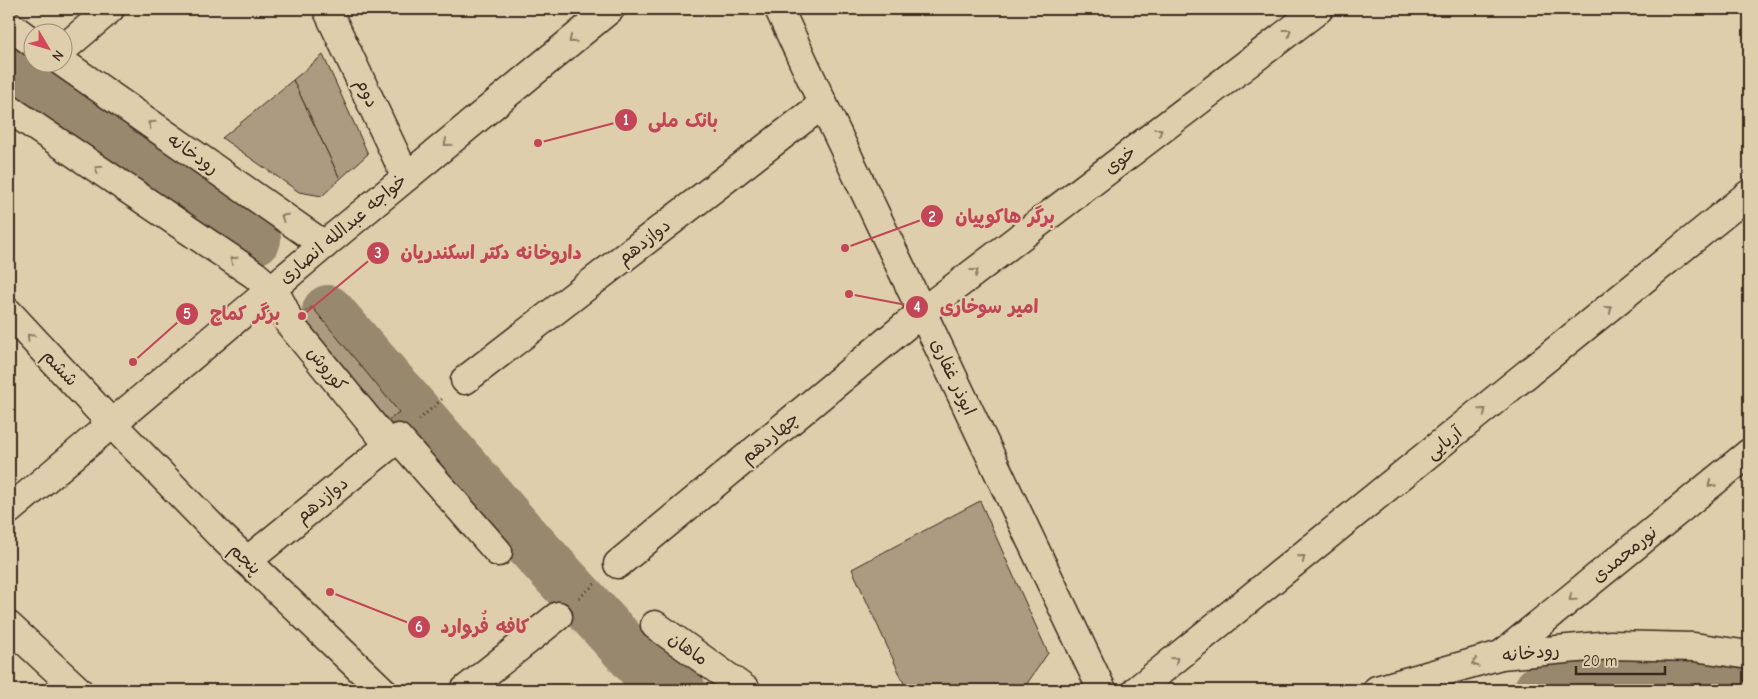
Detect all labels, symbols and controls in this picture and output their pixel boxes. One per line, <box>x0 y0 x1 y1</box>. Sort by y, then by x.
north arrow <box>22 22 72 72</box>
one-way arrow <box>1283 29 1292 38</box>
one-way arrow <box>569 34 578 42</box>
text: N <box>48 47 67 65</box>
street label: دوم <box>349 75 383 112</box>
callout: بانک ملی <box>613 103 728 137</box>
text: بانک ملی <box>648 110 718 133</box>
text: 1 <box>623 111 629 129</box>
one-way arrow <box>147 121 157 130</box>
one-way arrow <box>1153 128 1162 136</box>
street label: رودخانه <box>164 129 222 179</box>
one-way arrow <box>443 138 452 147</box>
street label: خوی <box>1100 141 1140 179</box>
one-way arrow <box>94 166 104 175</box>
street label: خواجه عبدالله انصاری <box>275 170 411 288</box>
callout: برگر هاکوپیان <box>920 199 1065 233</box>
text: برگر هاکوپیان <box>955 205 1055 229</box>
text: 2 <box>928 208 936 226</box>
one-way arrow <box>280 214 290 223</box>
street label: دوازدهم <box>613 215 676 271</box>
callout: داروخانه دکتر اسکندریان <box>365 236 592 270</box>
text: داروخانه دکتر اسکندریان <box>400 242 582 266</box>
text: 3 <box>374 244 382 262</box>
one-way arrow <box>229 257 238 266</box>
one-way arrow <box>969 269 979 278</box>
callout: امیر سوخاری <box>904 290 1048 324</box>
text: امیر سوخاری <box>940 296 1038 319</box>
callout: برگر کماچ <box>175 297 290 331</box>
text: 4 <box>913 298 921 316</box>
text: برگر کماچ <box>210 302 280 326</box>
text: 5 <box>183 305 191 323</box>
one-way arrow <box>1603 305 1612 314</box>
one-way arrow <box>27 333 36 342</box>
street label: ابوذر غفاری <box>926 335 980 419</box>
street label: کوروش <box>303 342 351 396</box>
street label: ششم <box>36 345 82 393</box>
street label: چهاردهم <box>737 408 805 470</box>
one-way arrow <box>1477 408 1486 417</box>
street label: آریایی <box>1422 421 1467 464</box>
street label: دوازدهم <box>292 473 354 530</box>
one-way arrow <box>1708 478 1717 487</box>
street label: نورمحمدی <box>1588 521 1662 587</box>
street label: پنجم <box>223 539 265 581</box>
one-way arrow <box>1296 555 1305 563</box>
one-way arrow <box>1569 592 1578 600</box>
callout: کافه فُروارد <box>406 610 540 644</box>
text: کافه فُروارد <box>441 610 530 639</box>
text: 6 <box>415 618 423 636</box>
street label: ماهان <box>664 628 712 670</box>
street label: رودخانه <box>1501 640 1561 666</box>
scale bar <box>1576 644 1664 676</box>
text: 20 m <box>1583 652 1617 670</box>
one-way arrow <box>1170 656 1179 665</box>
one-way arrow <box>1471 657 1480 667</box>

